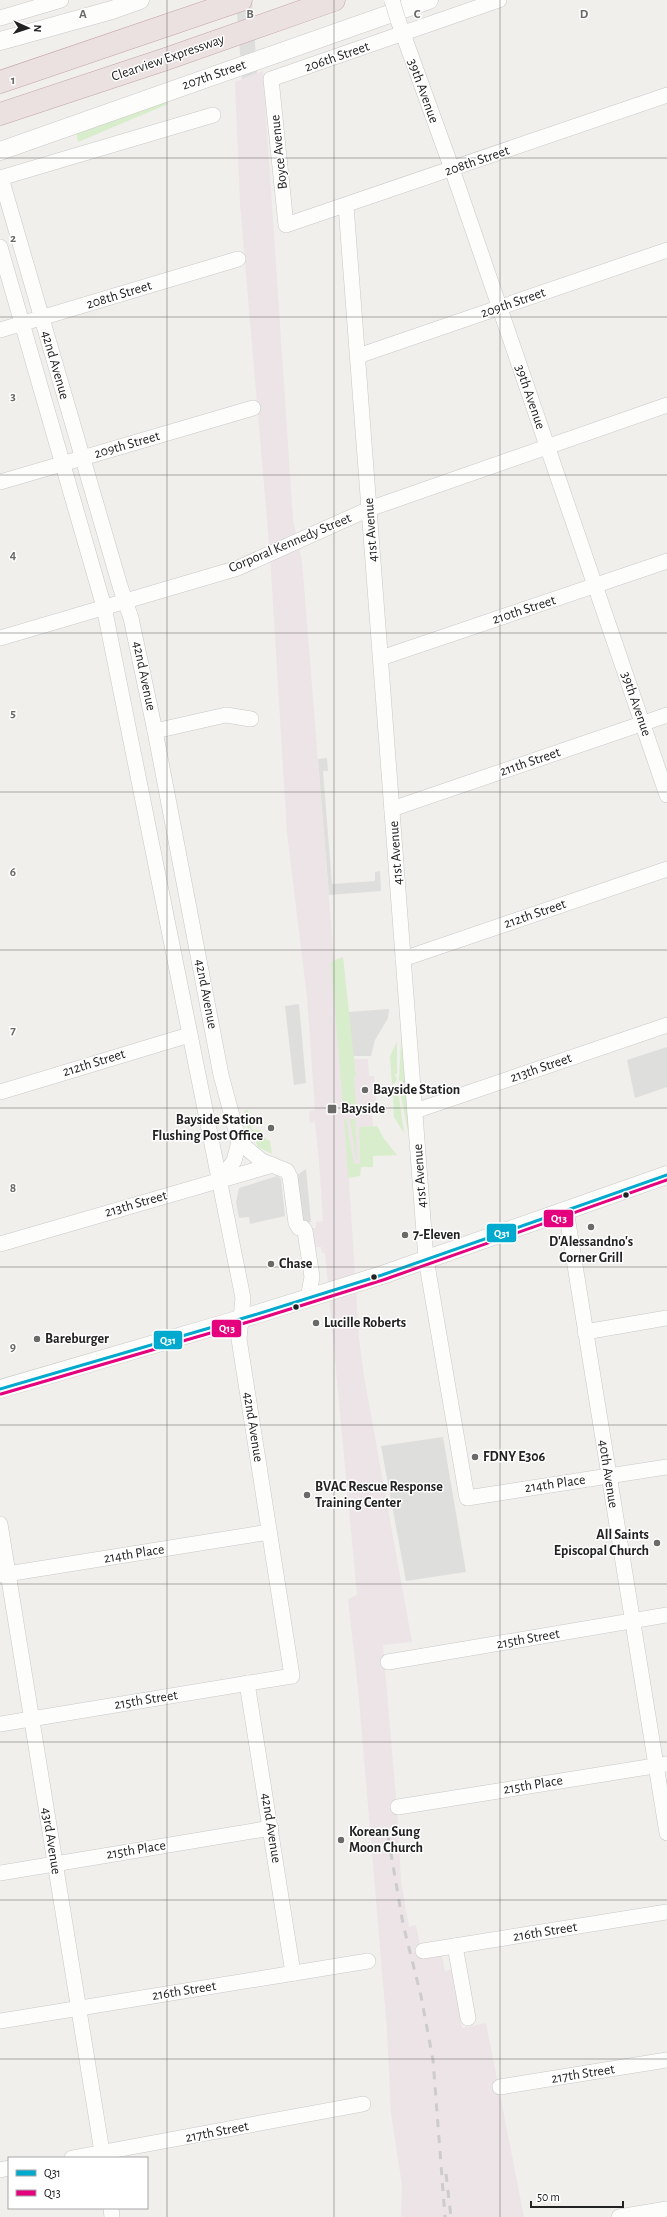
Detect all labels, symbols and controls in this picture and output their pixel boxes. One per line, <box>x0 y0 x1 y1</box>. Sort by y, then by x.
north arrow <box>8 8 48 48</box>
text: A <box>79 8 87 21</box>
text: B <box>246 8 254 21</box>
text: C <box>414 8 421 21</box>
text: D <box>580 8 589 21</box>
text: N <box>32 24 43 33</box>
street label: Clearview Expressway <box>110 32 226 84</box>
street label: 206th Street <box>303 39 372 75</box>
street label: 207th Street <box>180 57 248 92</box>
street label: 39th Avenue <box>405 57 441 125</box>
text: 1 <box>11 74 15 87</box>
street label: Boyce Avenue <box>268 114 290 190</box>
street label: 208th Street <box>443 143 512 179</box>
text: 2 <box>10 232 16 245</box>
street label: 208th Street <box>85 278 154 312</box>
street label: 209th Street <box>479 285 548 321</box>
street label: 42nd Avenue <box>39 329 71 401</box>
street label: 39th Avenue <box>512 363 548 431</box>
text: 3 <box>10 390 16 403</box>
street label: 209th Street <box>93 429 162 461</box>
street label: 41st Avenue <box>362 497 380 563</box>
street label: Corporal Kennedy Street <box>227 511 354 575</box>
text: 4 <box>10 549 17 562</box>
street label: 210th Street <box>491 593 558 627</box>
street label: 42nd Avenue <box>130 640 158 712</box>
street label: 39th Avenue <box>618 670 654 738</box>
text: 5 <box>10 707 16 720</box>
street label: 211th Street <box>498 745 563 779</box>
street label: 41st Avenue <box>387 820 405 886</box>
text: 6 <box>10 866 16 879</box>
street label: 212th Street <box>502 897 568 931</box>
street label: 42nd Avenue <box>192 958 220 1030</box>
text: 7 <box>10 1024 16 1037</box>
street label: 212th Street <box>61 1047 127 1079</box>
street label: 213th Street <box>508 1051 574 1085</box>
place label: Bayside Station <box>373 1083 460 1097</box>
marker: Bayside Station <box>360 1085 370 1095</box>
place label: Bayside <box>341 1102 385 1116</box>
marker: Bayside <box>326 1103 338 1115</box>
place label: Bayside Station Flushing Post Office <box>152 1113 263 1143</box>
marker: Bayside Station Flushing Post Office <box>266 1123 276 1133</box>
street label: 41st Avenue <box>411 1143 429 1209</box>
text: 8 <box>10 1182 16 1195</box>
street label: 213th Street <box>103 1188 169 1220</box>
unlabelled marker <box>621 1190 631 1200</box>
line badge: Q13 <box>543 1209 574 1228</box>
text: Q13 <box>551 1213 567 1225</box>
marker: D'Alessandno's Corner Grill <box>586 1222 596 1232</box>
line badge: Q31 <box>486 1223 517 1243</box>
place label: 7-Eleven <box>413 1228 461 1242</box>
text: Q31 <box>494 1228 510 1240</box>
marker: 7-Eleven <box>400 1230 410 1240</box>
place label: D'Alessandno's Corner Grill <box>549 1235 633 1265</box>
place label: Chase <box>279 1257 313 1271</box>
marker: Chase <box>266 1259 276 1269</box>
unlabelled marker <box>369 1272 379 1282</box>
unlabelled marker <box>291 1302 301 1312</box>
place label: Lucille Roberts <box>324 1316 406 1330</box>
marker: Lucille Roberts <box>311 1318 321 1328</box>
line badge: Q13 <box>211 1319 242 1338</box>
text: Q13 <box>219 1323 235 1335</box>
line badge: Q31 <box>153 1330 183 1350</box>
place label: Bareburger <box>45 1332 109 1346</box>
marker: Bareburger <box>32 1334 42 1344</box>
text: Q31 <box>160 1335 176 1347</box>
text: 9 <box>10 1341 16 1354</box>
street label: 42nd Avenue <box>241 1391 265 1463</box>
street label: 40th Avenue <box>596 1439 620 1509</box>
place label: FDNY E306 <box>483 1450 546 1464</box>
marker: FDNY E306 <box>470 1452 480 1462</box>
street label: 214th Place <box>524 1473 586 1495</box>
place label: BVAC Rescue Response Training Center <box>315 1480 443 1510</box>
marker: BVAC Rescue Response Training Center <box>302 1490 312 1500</box>
place label: All Saints Episcopal Church <box>554 1528 649 1558</box>
marker: All Saints Episcopal Church <box>652 1538 662 1548</box>
street label: 214th Place <box>103 1542 165 1566</box>
street label: 215th Street <box>495 1626 561 1651</box>
street label: 215th Street <box>113 1688 179 1712</box>
street label: 215th Place <box>502 1773 564 1797</box>
street label: 42nd Avenue <box>259 1792 283 1864</box>
street label: 43rd Avenue <box>39 1807 63 1875</box>
place label: Korean Sung Moon Church <box>349 1825 423 1855</box>
marker: Korean Sung Moon Church <box>336 1835 346 1845</box>
street label: 215th Place <box>105 1838 167 1862</box>
street label: 216th Street <box>512 1920 579 1944</box>
street label: 216th Street <box>151 1979 218 2003</box>
street label: 217th Street <box>550 2062 616 2086</box>
street label: 217th Street <box>184 2119 250 2145</box>
legend <box>8 2157 148 2209</box>
text: Q31 <box>44 2167 61 2180</box>
scale bar <box>531 2183 623 2209</box>
text: Q13 <box>44 2187 61 2200</box>
text: 50 m <box>537 2191 560 2203</box>

